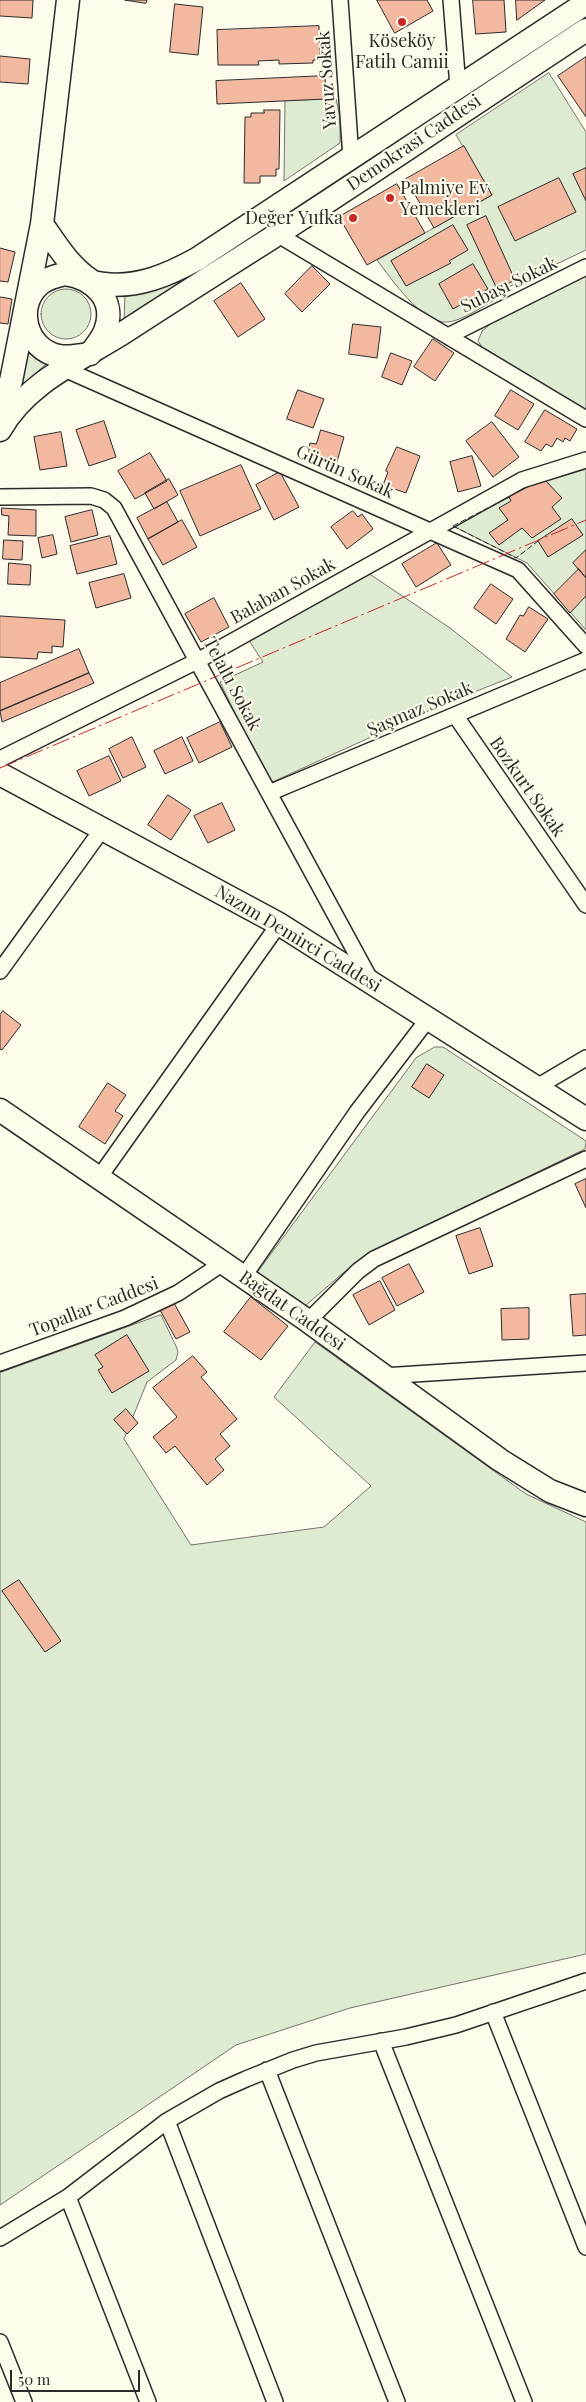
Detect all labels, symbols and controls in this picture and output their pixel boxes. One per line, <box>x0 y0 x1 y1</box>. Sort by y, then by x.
marker: Köseköy Fatih Camii <box>396 16 408 28</box>
street label: Yavuz Sokak <box>313 30 341 130</box>
place label: Köseköy Fatih Camii <box>355 30 449 72</box>
street label: Demokrasi Caddesi <box>343 90 485 196</box>
place label: Palmiye Ev Yemekleri <box>400 177 488 220</box>
marker: Palmiye Ev Yemekleri <box>384 192 396 204</box>
place label: Değer Yufka <box>245 207 343 229</box>
marker: Değer Yufka <box>347 212 359 224</box>
street label: Subaşı Sokak <box>457 252 561 318</box>
street label: Gürün Sokak <box>293 441 397 503</box>
street label: Balaban Sokak <box>227 553 339 629</box>
street label: Telaltı Sokak <box>198 634 266 734</box>
street label: Şaşmaz Sokak <box>364 677 476 741</box>
street label: Bozkurt Sokak <box>485 733 569 841</box>
street label: Nazım Demirci Caddesi <box>211 881 385 997</box>
street label: Bağdat Caddesi <box>235 1266 349 1356</box>
street label: Topallar Caddesi <box>27 1273 161 1341</box>
scale bar <box>12 2360 142 2392</box>
text: 50 m <box>18 2369 50 2389</box>

